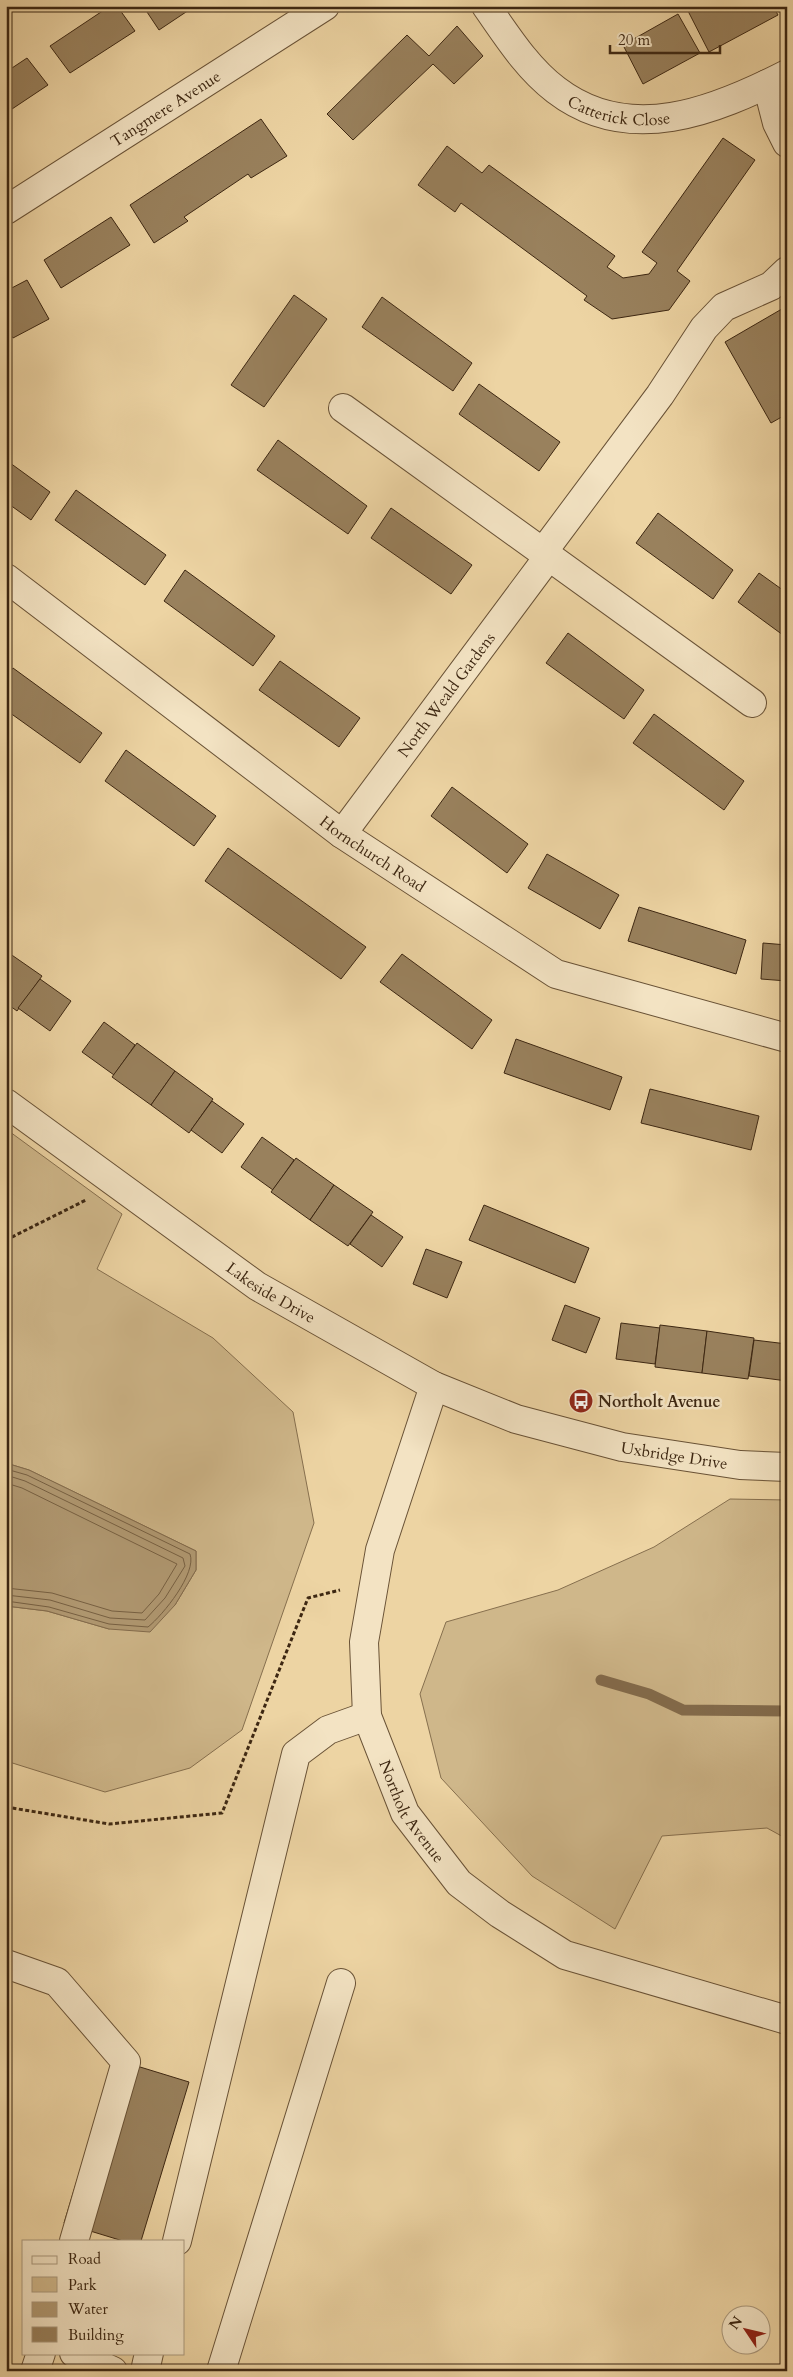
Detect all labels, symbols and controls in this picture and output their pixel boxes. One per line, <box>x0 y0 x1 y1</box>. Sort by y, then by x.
scale bar <box>610 22 720 54</box>
text: 20 m <box>618 30 650 50</box>
street label: Tangmere Avenue <box>106 66 225 152</box>
street label: Catterick Close <box>563 90 671 131</box>
street label: North Weald Gardens <box>393 628 501 762</box>
street label: Hornchurch Road <box>315 811 430 898</box>
street label: Lakeside Drive <box>222 1257 319 1329</box>
bus stop icon: Northolt Avenue <box>568 1388 594 1414</box>
place label: Northolt Avenue <box>598 1391 721 1413</box>
street label: Uxbridge Drive <box>619 1437 729 1475</box>
street label: Northolt Avenue <box>373 1757 449 1868</box>
legend <box>22 2240 185 2354</box>
text: Road <box>68 2249 101 2269</box>
text: Park <box>68 2275 97 2295</box>
text: Water <box>67 2299 109 2319</box>
north arrow <box>720 2304 770 2354</box>
text: N <box>724 2312 747 2333</box>
text: Building <box>68 2325 124 2345</box>

